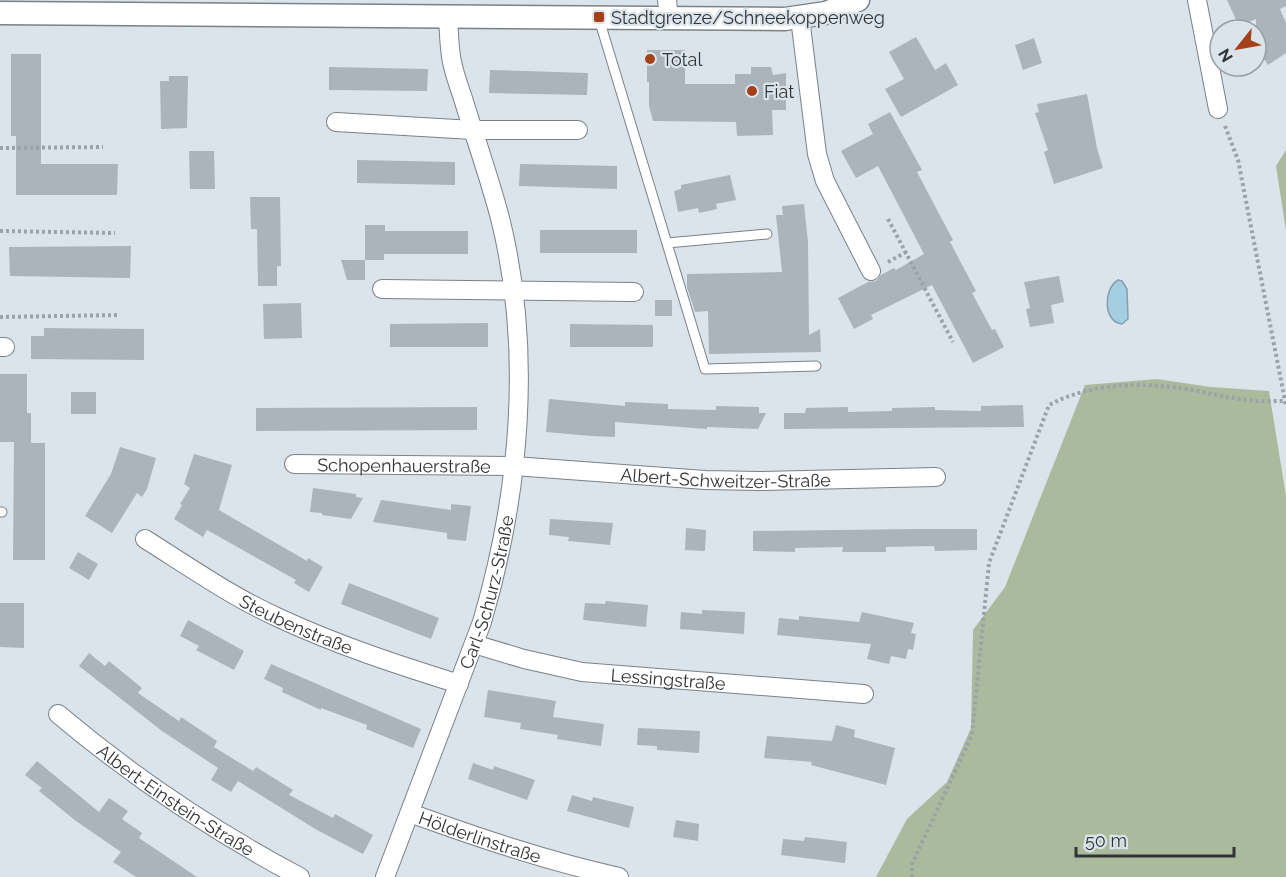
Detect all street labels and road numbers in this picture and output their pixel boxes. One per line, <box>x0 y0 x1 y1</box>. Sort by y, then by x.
street label: Schopenhauerstraße <box>317 454 491 476</box>
street label: Albert-Schweitzer-Straße <box>620 463 831 492</box>
street label: Carl-Schurz-Straße <box>455 513 517 672</box>
street label: Steubenstraße <box>236 590 356 658</box>
street label: Lessingstraße <box>610 664 727 694</box>
street label: Albert-Einstein-Straße <box>93 739 258 860</box>
street label: Hölderlinstraße <box>416 807 544 867</box>

